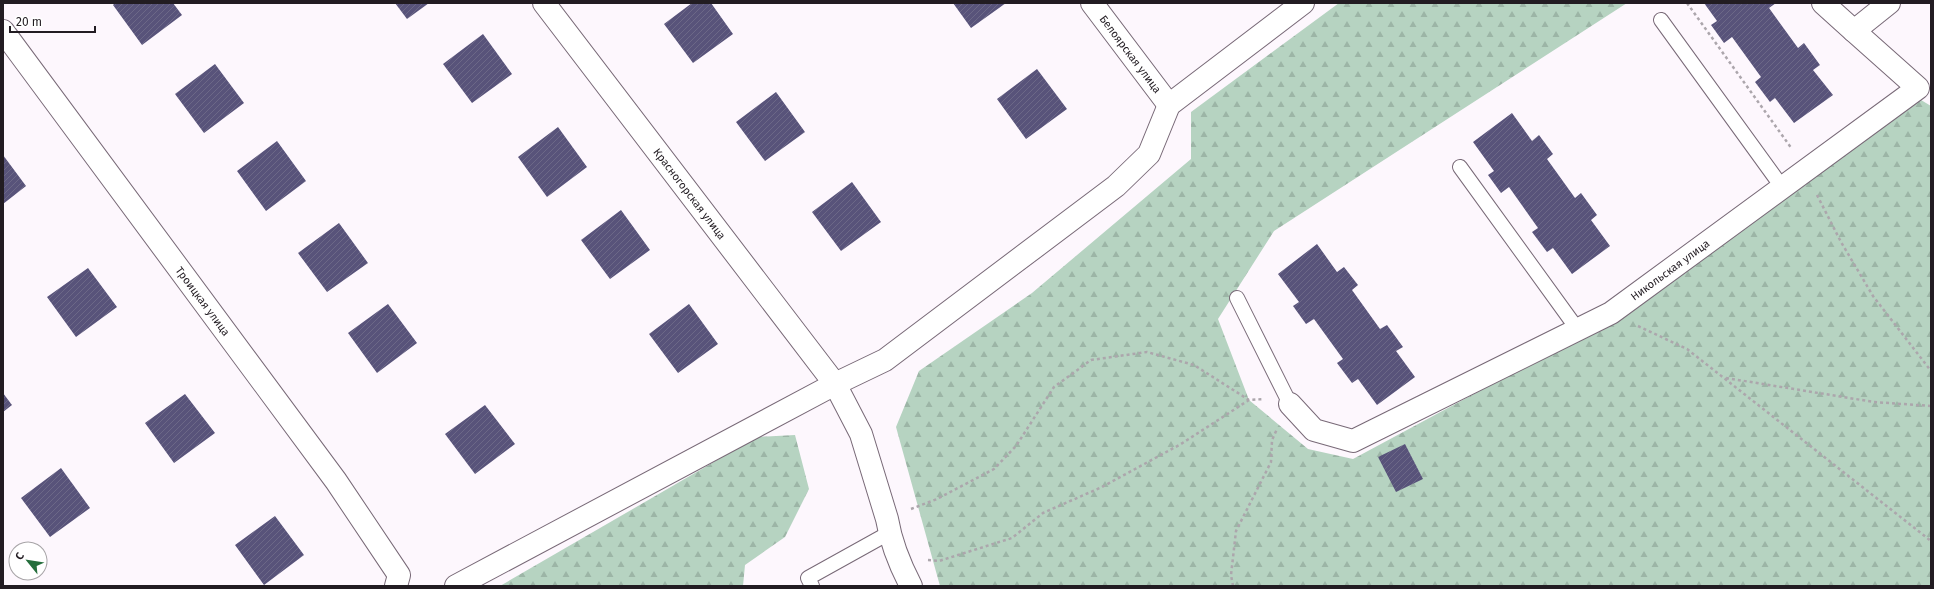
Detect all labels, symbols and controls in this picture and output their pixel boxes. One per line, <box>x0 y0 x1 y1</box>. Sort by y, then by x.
scale bar <box>10 8 95 34</box>
street label: Белоярская улица <box>1097 13 1164 96</box>
text: 20 m <box>16 15 42 29</box>
street label: Красногорская улица <box>650 146 728 242</box>
street label: Никольская улица <box>1628 237 1712 303</box>
street label: Троицкая улица <box>173 264 232 339</box>
north arrow <box>8 541 48 581</box>
text: С <box>13 550 27 562</box>

